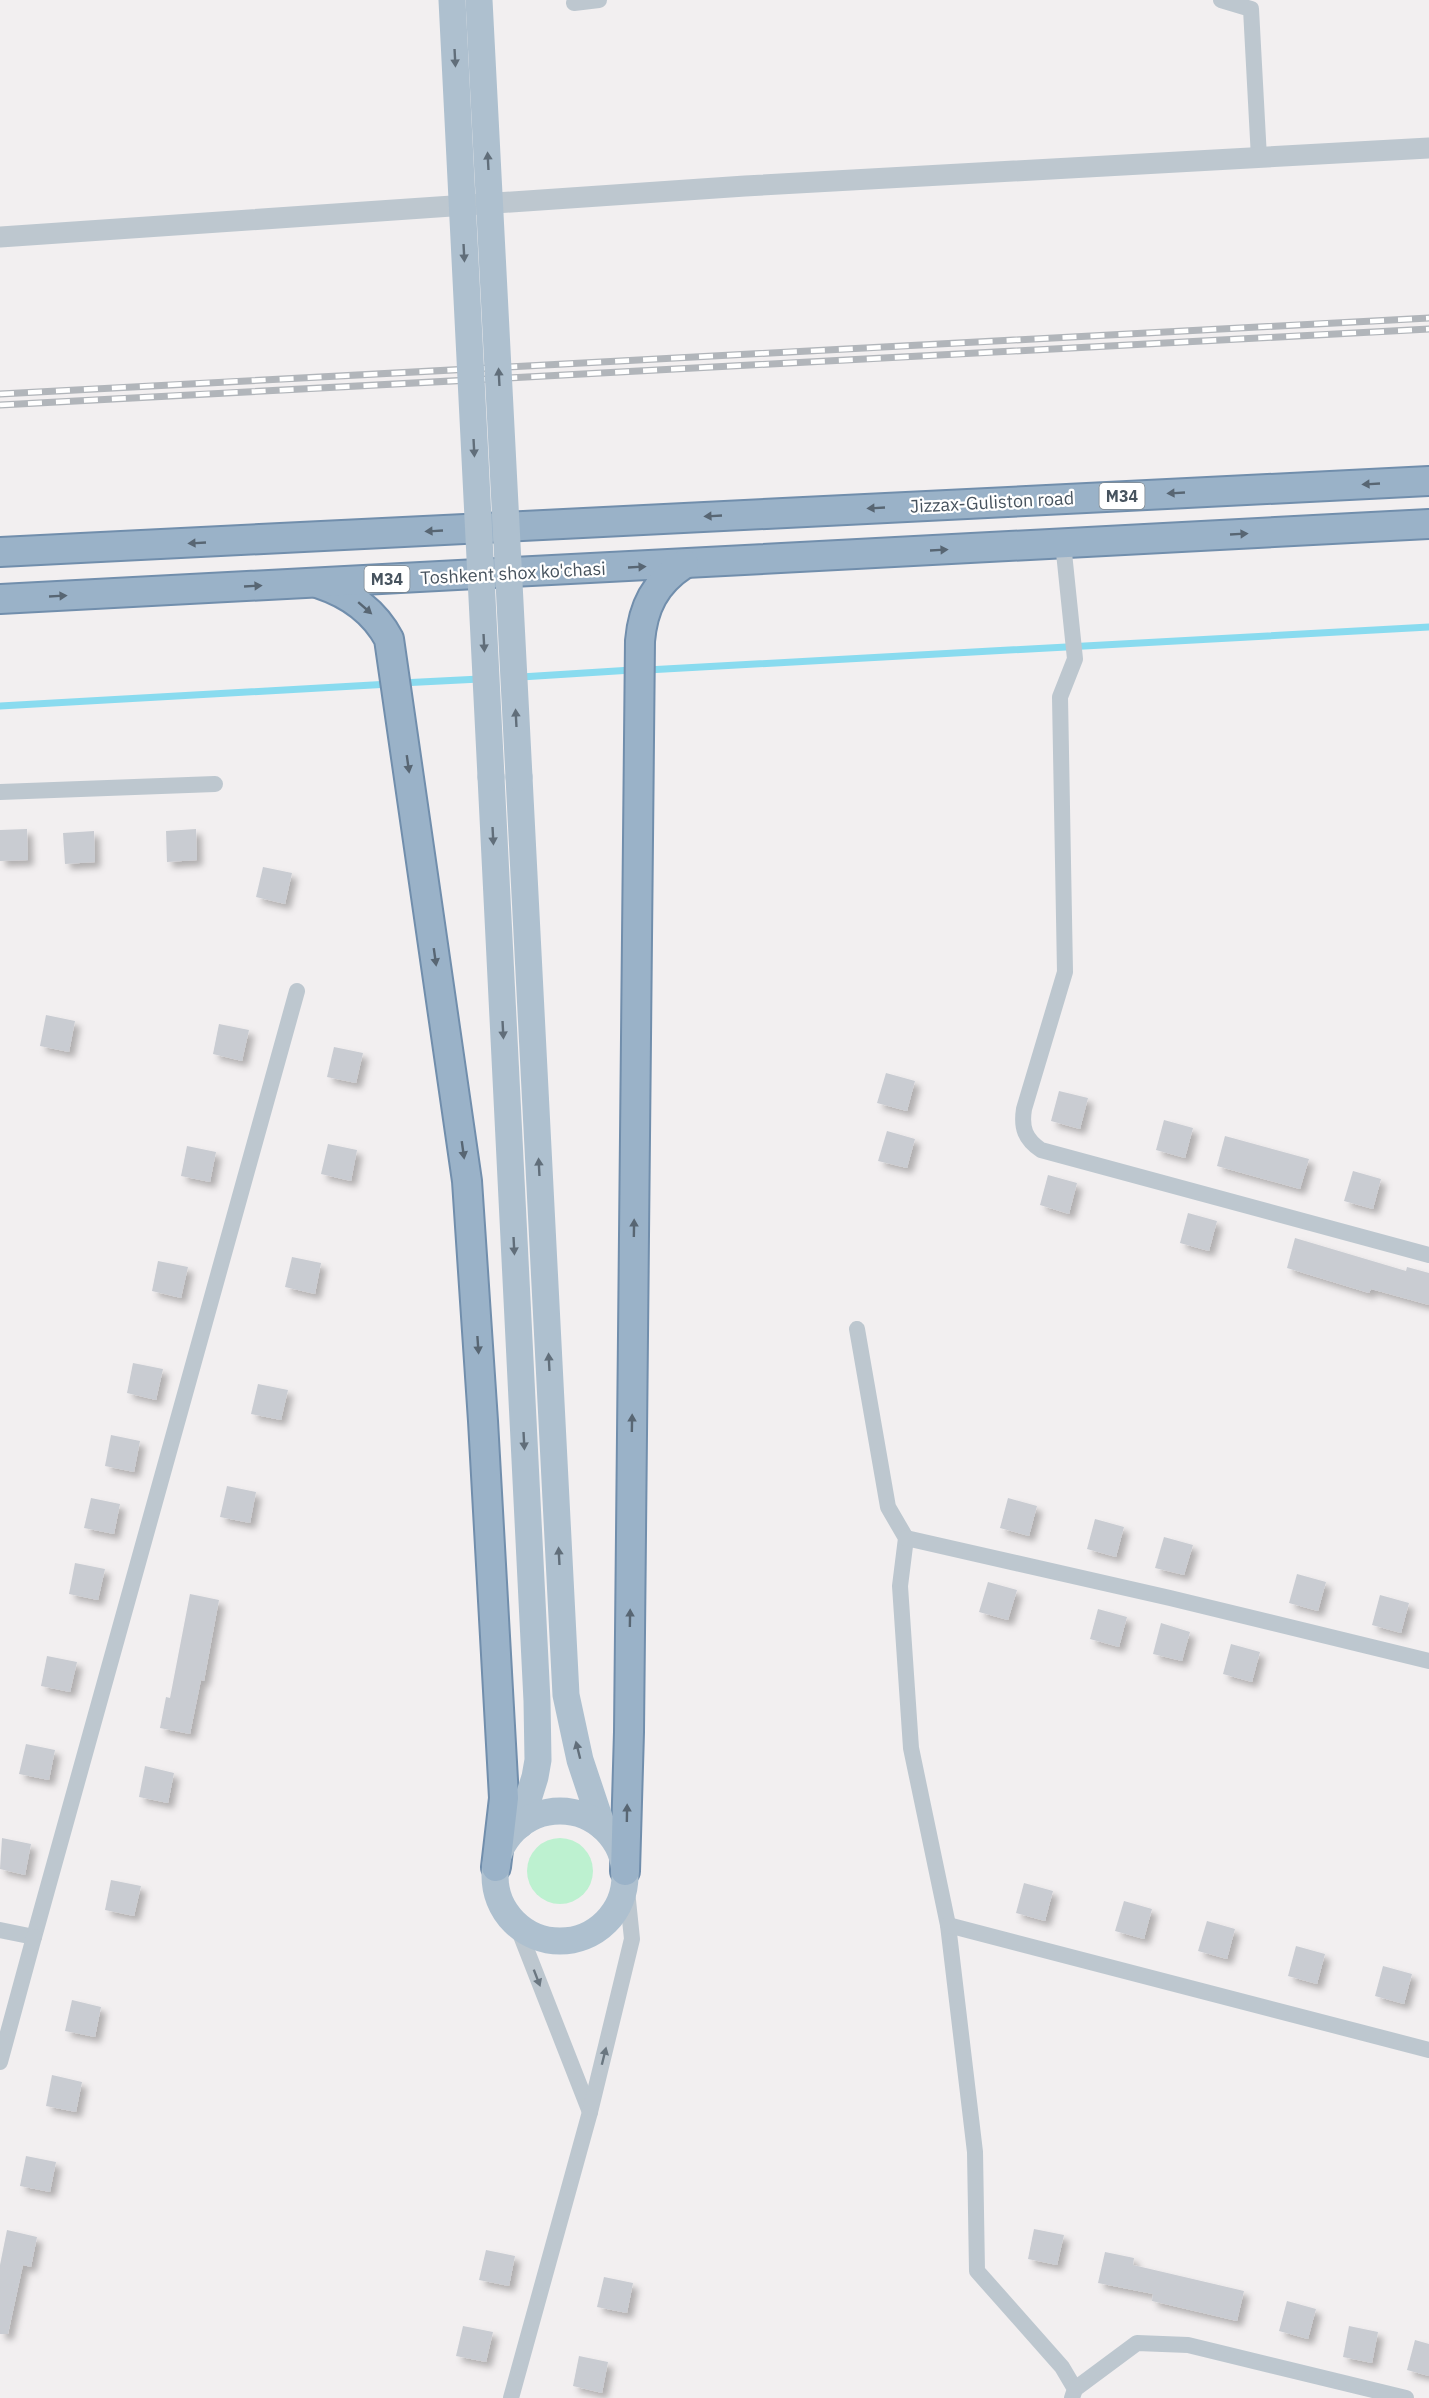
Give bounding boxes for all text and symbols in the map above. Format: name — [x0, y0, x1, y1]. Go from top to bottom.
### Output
one-way arrow — [450, 49, 459, 68]
one-way arrow — [483, 152, 492, 171]
one-way arrow — [460, 244, 469, 263]
one-way arrow — [494, 367, 503, 386]
one-way arrow — [470, 438, 479, 457]
one-way arrow — [1361, 479, 1380, 488]
road number: M34 — [1100, 483, 1144, 509]
street label: Jizzax-Guliston road — [909, 486, 1075, 518]
one-way arrow — [1166, 489, 1185, 498]
one-way arrow — [867, 503, 886, 512]
one-way arrow — [703, 512, 722, 521]
one-way arrow — [425, 526, 444, 535]
one-way arrow — [1229, 529, 1248, 538]
one-way arrow — [188, 539, 207, 548]
one-way arrow — [930, 545, 949, 555]
street label: Toshkent shox ko'chasi — [420, 557, 606, 589]
one-way arrow — [627, 562, 646, 571]
road number: M34 — [364, 566, 410, 592]
one-way arrow — [244, 581, 263, 590]
one-way arrow — [49, 592, 68, 601]
one-way arrow — [357, 601, 372, 614]
one-way arrow — [479, 633, 488, 652]
one-way arrow — [511, 709, 520, 728]
one-way arrow — [403, 755, 412, 774]
one-way arrow — [489, 826, 498, 845]
one-way arrow — [431, 948, 440, 967]
one-way arrow — [499, 1021, 508, 1040]
one-way arrow — [458, 1141, 468, 1160]
one-way arrow — [534, 1157, 543, 1176]
one-way arrow — [629, 1218, 639, 1237]
one-way arrow — [510, 1237, 519, 1256]
one-way arrow — [474, 1335, 483, 1354]
one-way arrow — [545, 1352, 554, 1371]
one-way arrow — [627, 1413, 637, 1432]
one-way arrow — [519, 1431, 528, 1450]
one-way arrow — [555, 1547, 564, 1566]
one-way arrow — [625, 1608, 635, 1627]
one-way arrow — [572, 1741, 582, 1759]
one-way arrow — [622, 1803, 631, 1822]
one-way arrow — [533, 1969, 543, 1987]
one-way arrow — [599, 2046, 609, 2065]

